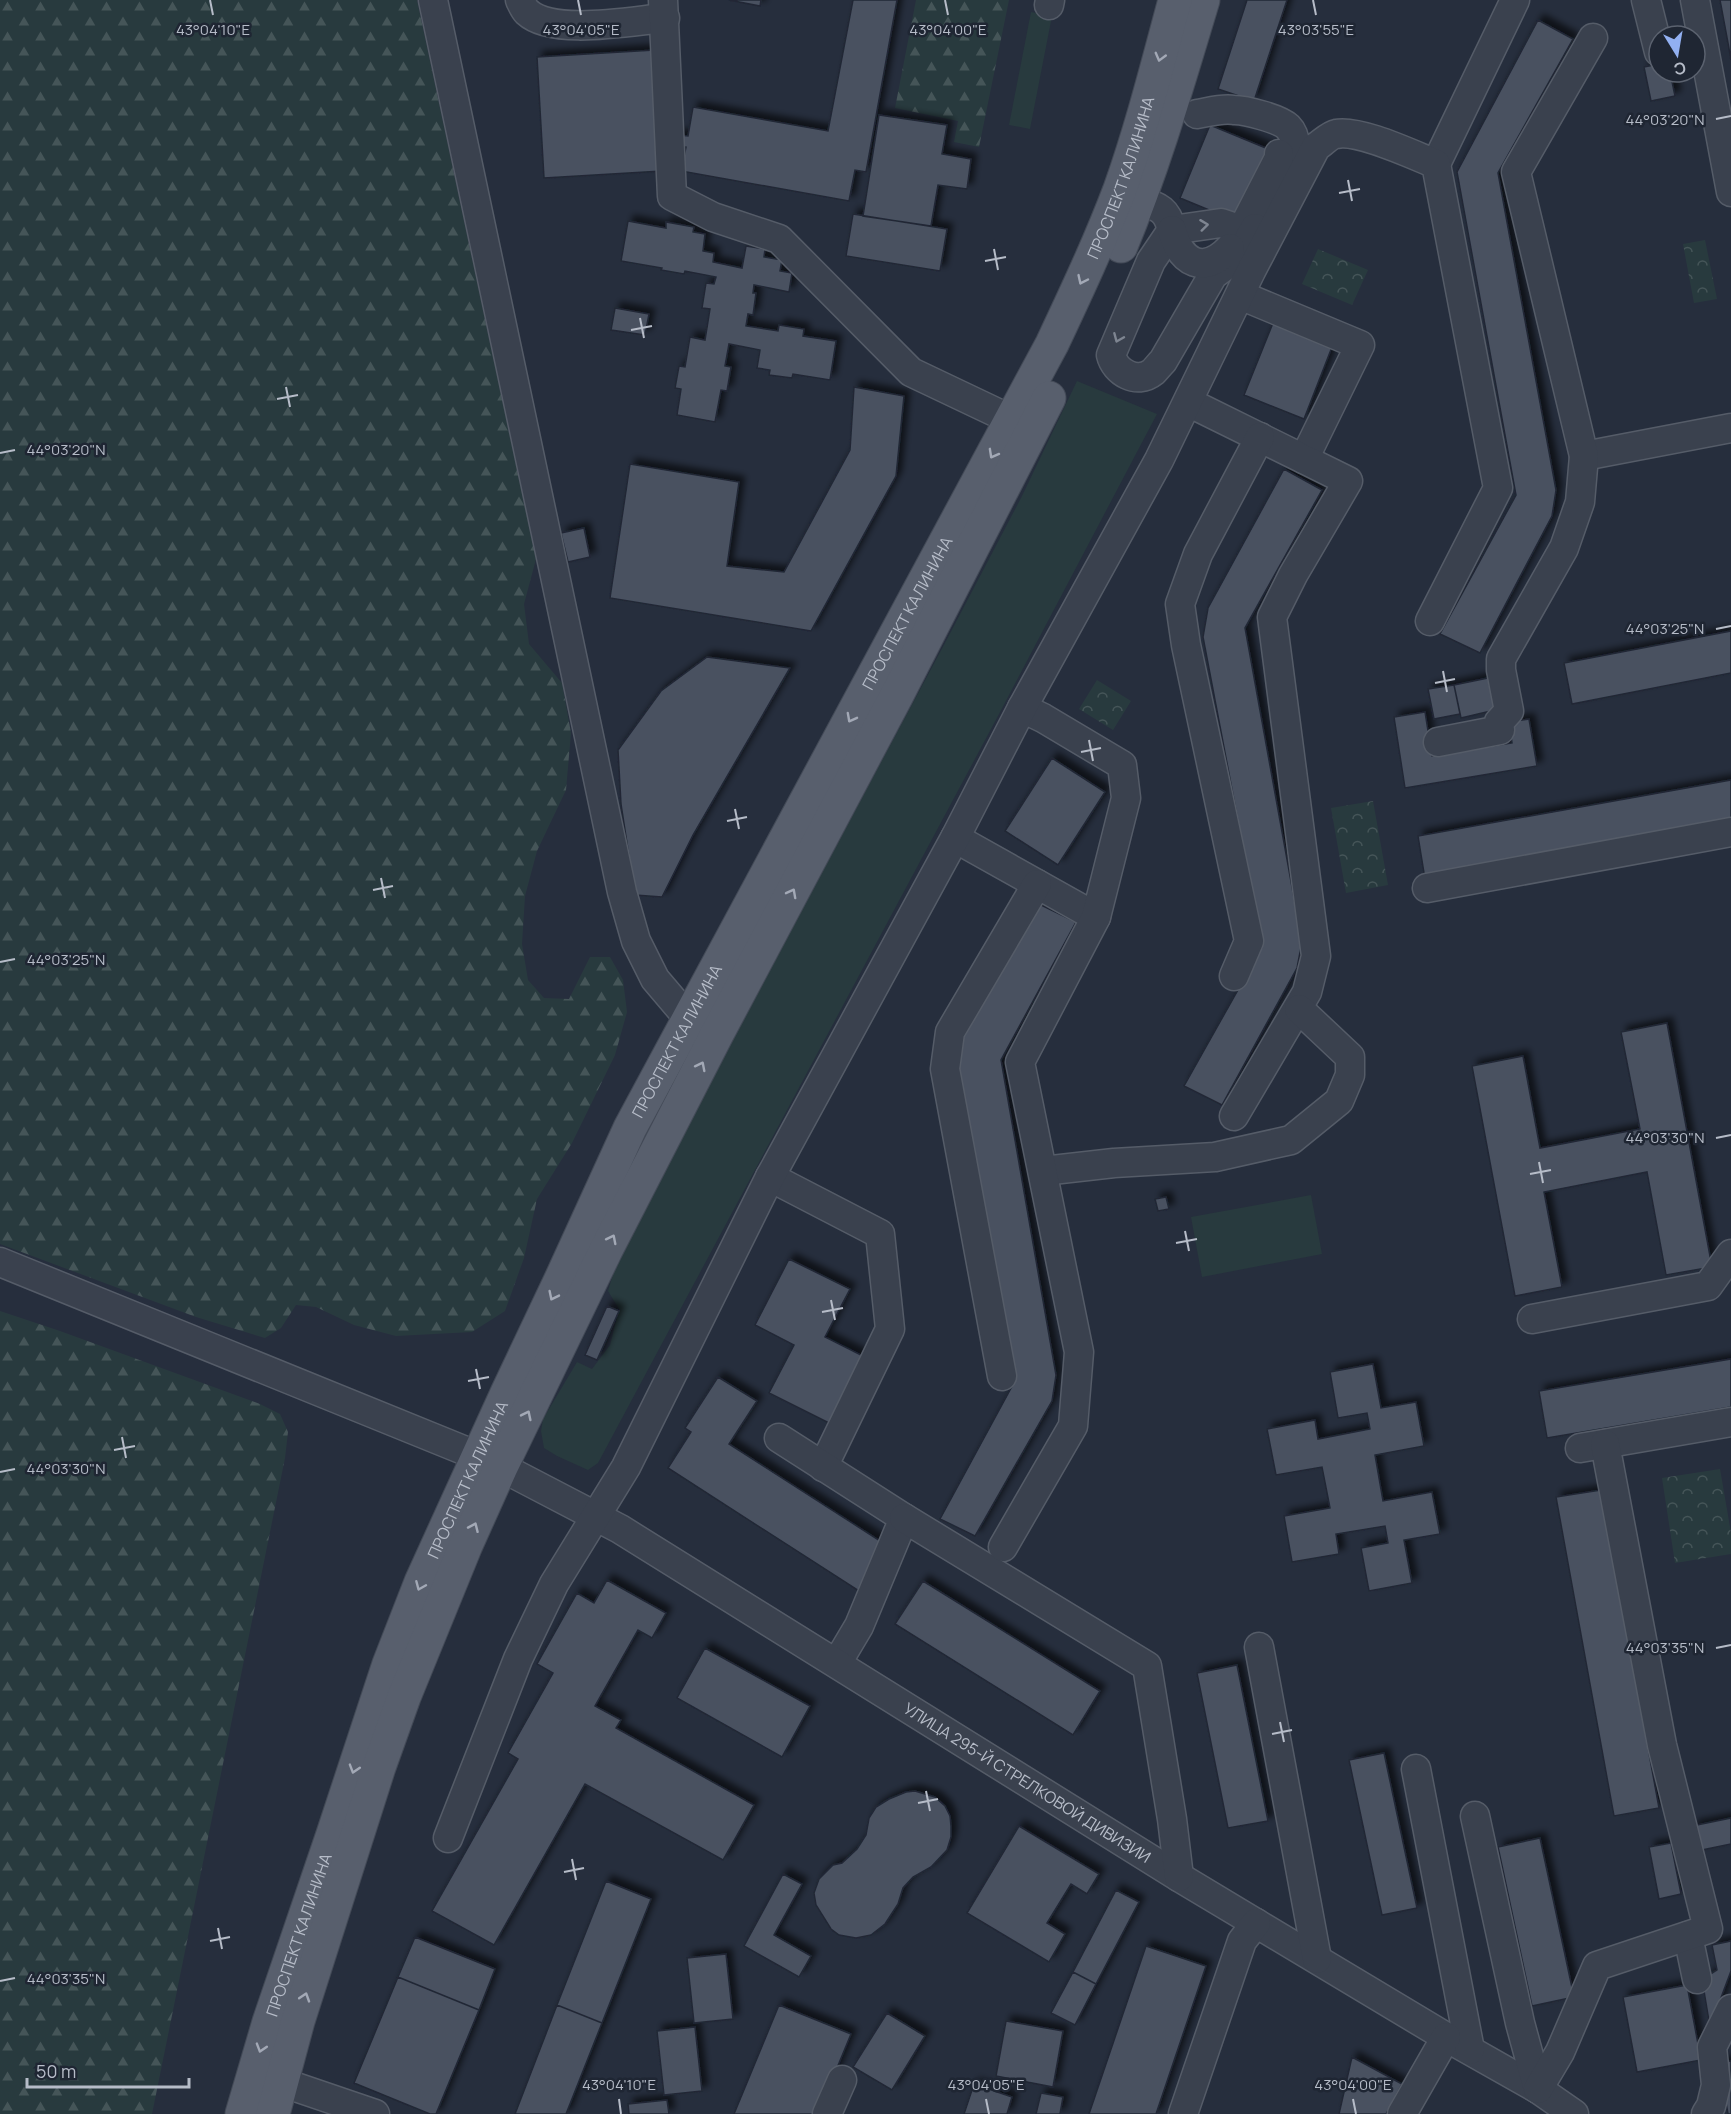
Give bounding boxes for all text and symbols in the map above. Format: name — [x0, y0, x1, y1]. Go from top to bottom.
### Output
text: 43°04'10"E — [176, 19, 250, 40]
text: 43°04'05"E — [543, 19, 619, 40]
text: 43°04'00"E — [909, 19, 987, 40]
text: 43°03'55"E — [1278, 19, 1354, 40]
north arrow — [1647, 24, 1707, 84]
one-way arrow — [1155, 51, 1168, 61]
text: С — [1672, 57, 1688, 81]
street label: ПРОСПЕКТ КАЛИНИНА — [1082, 94, 1159, 262]
text: 44°03'20"N — [1625, 109, 1705, 130]
one-way arrow — [1199, 219, 1208, 232]
one-way arrow — [1078, 274, 1090, 285]
one-way arrow — [1113, 332, 1125, 343]
text: 44°03'20"N — [26, 439, 106, 460]
one-way arrow — [989, 447, 1000, 458]
street label: ПРОСПЕКТ КАЛИНИНА — [857, 533, 957, 694]
text: 44°03'25"N — [1626, 618, 1704, 639]
one-way arrow — [847, 711, 858, 722]
one-way arrow — [785, 889, 796, 900]
text: 44°03'25"N — [27, 949, 105, 970]
street label: ПРОСПЕКТ КАЛИНИНА — [627, 961, 727, 1122]
one-way arrow — [693, 1061, 705, 1072]
text: 44°03'30"N — [1626, 1127, 1704, 1148]
one-way arrow — [605, 1235, 616, 1246]
one-way arrow — [549, 1290, 561, 1301]
street label: ПРОСПЕКТ КАЛИНИНА — [422, 1397, 513, 1562]
one-way arrow — [520, 1410, 531, 1421]
text: 44°03'30"N — [27, 1458, 105, 1479]
one-way arrow — [467, 1522, 479, 1533]
one-way arrow — [415, 1579, 427, 1590]
text: 44°03'35"N — [1626, 1637, 1704, 1658]
street label: УЛИЦА 295-Й СТРЕЛКОВОЙ ДИВИЗИИ — [900, 1697, 1155, 1868]
one-way arrow — [348, 1763, 361, 1774]
street label: ПРОСПЕКТ КАЛИНИНА — [261, 1850, 337, 2019]
text: 44°03'35"N — [27, 1968, 105, 1989]
one-way arrow — [298, 1992, 311, 2003]
one-way arrow — [256, 2043, 268, 2053]
scale bar — [27, 2051, 189, 2089]
text: 50 m — [36, 2059, 76, 2083]
text: 43°04'10"E — [582, 2074, 656, 2095]
text: 43°04'05"E — [948, 2074, 1024, 2095]
text: 43°04'00"E — [1314, 2074, 1392, 2095]

